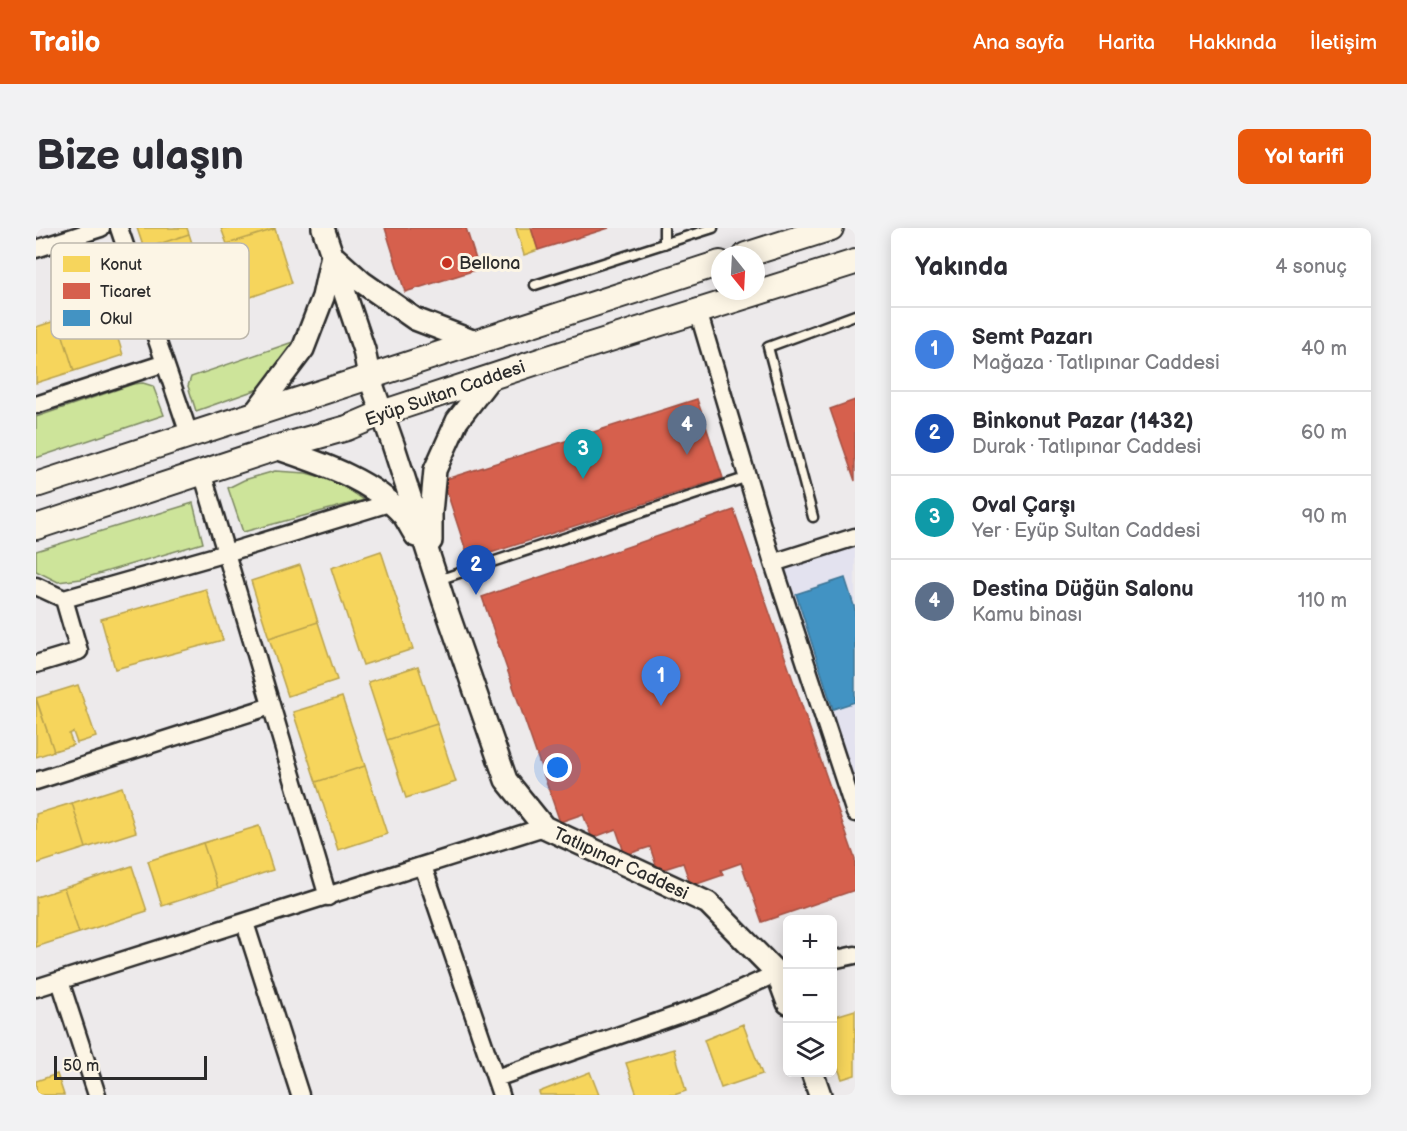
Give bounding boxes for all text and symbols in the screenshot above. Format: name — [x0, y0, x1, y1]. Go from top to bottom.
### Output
text: Trailo — [30, 26, 101, 59]
text: Ana sayfa — [973, 30, 1065, 55]
text: Harita — [1098, 30, 1155, 55]
text: Hakkında — [1188, 30, 1277, 55]
text: İletişim — [1310, 30, 1377, 55]
button: Yol tarifi — [1238, 129, 1371, 184]
text: Bize ulaşın — [36, 131, 244, 182]
legend — [51, 243, 249, 339]
north arrow — [711, 246, 765, 300]
text: Yakında — [915, 252, 1008, 283]
place label: Bellona — [459, 253, 520, 274]
text: 4 sonuç — [1275, 255, 1347, 279]
text: Konut — [100, 256, 142, 275]
marker: Bellona — [440, 256, 454, 270]
text: Ticaret — [100, 283, 151, 302]
text: Okul — [100, 310, 132, 329]
text: Semt Pazarı — [972, 324, 1093, 351]
text: 1 — [930, 337, 939, 361]
text: 40 m — [1301, 337, 1347, 361]
text: Mağaza · Tatlıpınar Caddesi — [972, 351, 1220, 375]
street label: Eyüp Sultan Caddesi — [362, 356, 528, 431]
pin: 4 — [668, 406, 706, 455]
text: Binkonut Pazar (1432) — [972, 408, 1194, 435]
text: 2 — [929, 421, 940, 445]
text: 60 m — [1301, 421, 1347, 445]
pin: 3 — [564, 430, 602, 479]
text: Durak · Tatlıpınar Caddesi — [972, 435, 1201, 459]
text: Oval Çarşı — [972, 492, 1076, 519]
text: 3 — [929, 505, 940, 529]
text: 90 m — [1302, 505, 1347, 529]
text: Yer · Eyüp Sultan Caddesi — [972, 519, 1200, 543]
pin: 2 — [456, 546, 496, 595]
text: Destina Düğün Salonu — [972, 576, 1194, 603]
text: 4 — [929, 589, 940, 613]
text: 110 m — [1298, 589, 1347, 613]
text: Kamu binası — [972, 603, 1082, 627]
pin: 1 — [642, 656, 680, 706]
your location — [543, 753, 572, 782]
street label: Tatlıpınar Caddesi — [550, 823, 692, 904]
map controls — [783, 915, 837, 1077]
button: + — [783, 915, 837, 969]
button: − — [783, 969, 837, 1023]
button: layers — [783, 1023, 837, 1077]
scale bar — [54, 1053, 207, 1080]
text: 50 m — [63, 1057, 99, 1076]

